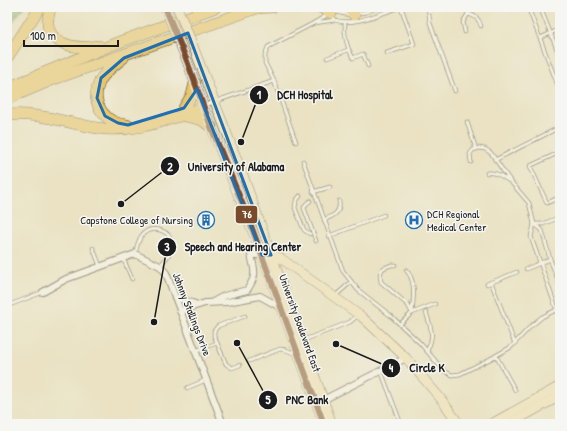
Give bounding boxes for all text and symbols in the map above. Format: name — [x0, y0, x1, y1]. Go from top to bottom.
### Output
scale bar — [24, 22, 118, 48]
text: 100 m — [30, 27, 56, 44]
callout: DCH Hospital — [249, 83, 341, 107]
text: 1 — [257, 86, 262, 103]
text: DCH Hospital — [277, 86, 334, 104]
callout: University of Alabama — [160, 154, 292, 178]
text: 2 — [167, 158, 173, 175]
text: University of Alabama — [188, 158, 284, 176]
line badge: 76 — [235, 205, 258, 224]
text: 76 — [241, 207, 253, 221]
place label: DCH Regional Medical Center — [427, 207, 487, 234]
building icon: Capstone College of Nursing — [196, 210, 216, 230]
hospital icon: DCH Regional Medical Center — [404, 210, 424, 230]
place label: Capstone College of Nursing — [80, 213, 193, 227]
callout: Speech and Hearing Center — [157, 235, 310, 259]
text: 3 — [164, 238, 170, 255]
text: Speech and Hearing Center — [185, 238, 302, 256]
street label: Johnny Stallings Drive — [170, 270, 215, 358]
street label: University Boulevard East — [276, 272, 324, 374]
callout: Circle K — [381, 356, 452, 380]
text: 4 — [389, 359, 394, 376]
text: Circle K — [409, 359, 445, 376]
callout: PNC Bank — [258, 388, 337, 412]
text: 5 — [265, 391, 271, 408]
text: PNC Bank — [286, 391, 328, 408]

